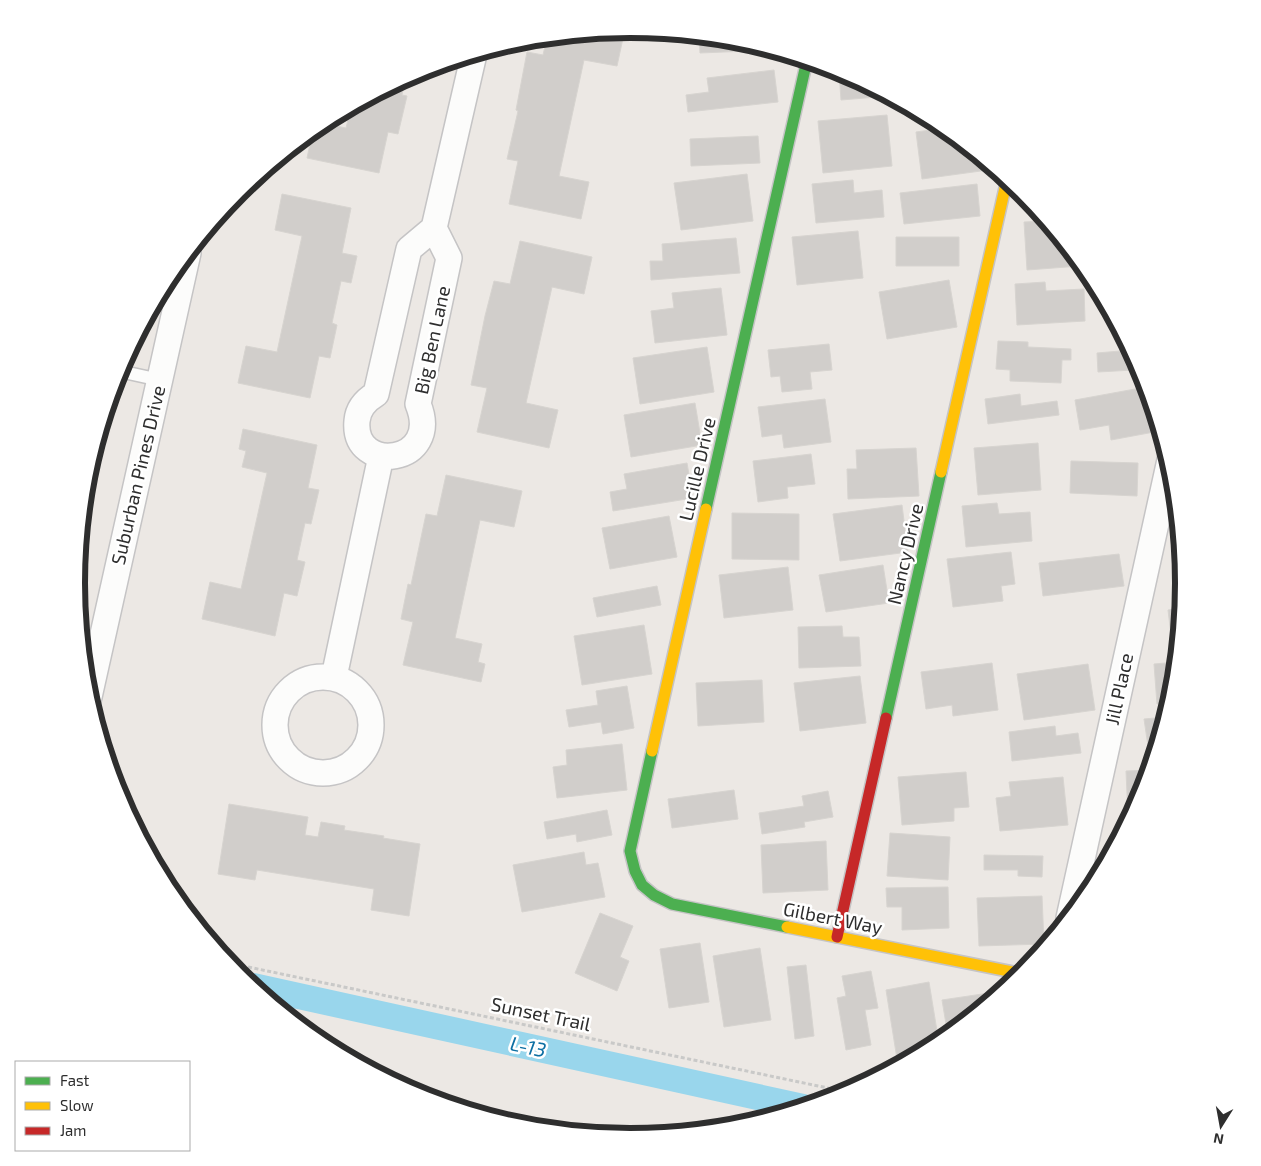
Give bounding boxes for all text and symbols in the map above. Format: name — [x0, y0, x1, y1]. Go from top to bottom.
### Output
street label: Big Ben Lane — [409, 284, 454, 396]
street label: Suburban Pines Drive — [106, 383, 169, 567]
street label: Lucille Drive — [673, 415, 720, 523]
street label: Nancy Drive — [882, 501, 927, 607]
street label: Jill Place — [1100, 651, 1137, 727]
street label: Gilbert Way — [782, 897, 885, 938]
street label: Sunset Trail — [489, 992, 593, 1035]
water label: L-13 — [508, 1031, 548, 1062]
legend — [15, 1061, 190, 1151]
text: Fast — [60, 1071, 90, 1089]
text: Slow — [60, 1096, 94, 1114]
north arrow — [1196, 1101, 1246, 1151]
text: Jam — [60, 1121, 86, 1139]
text: N — [1212, 1130, 1225, 1149]

